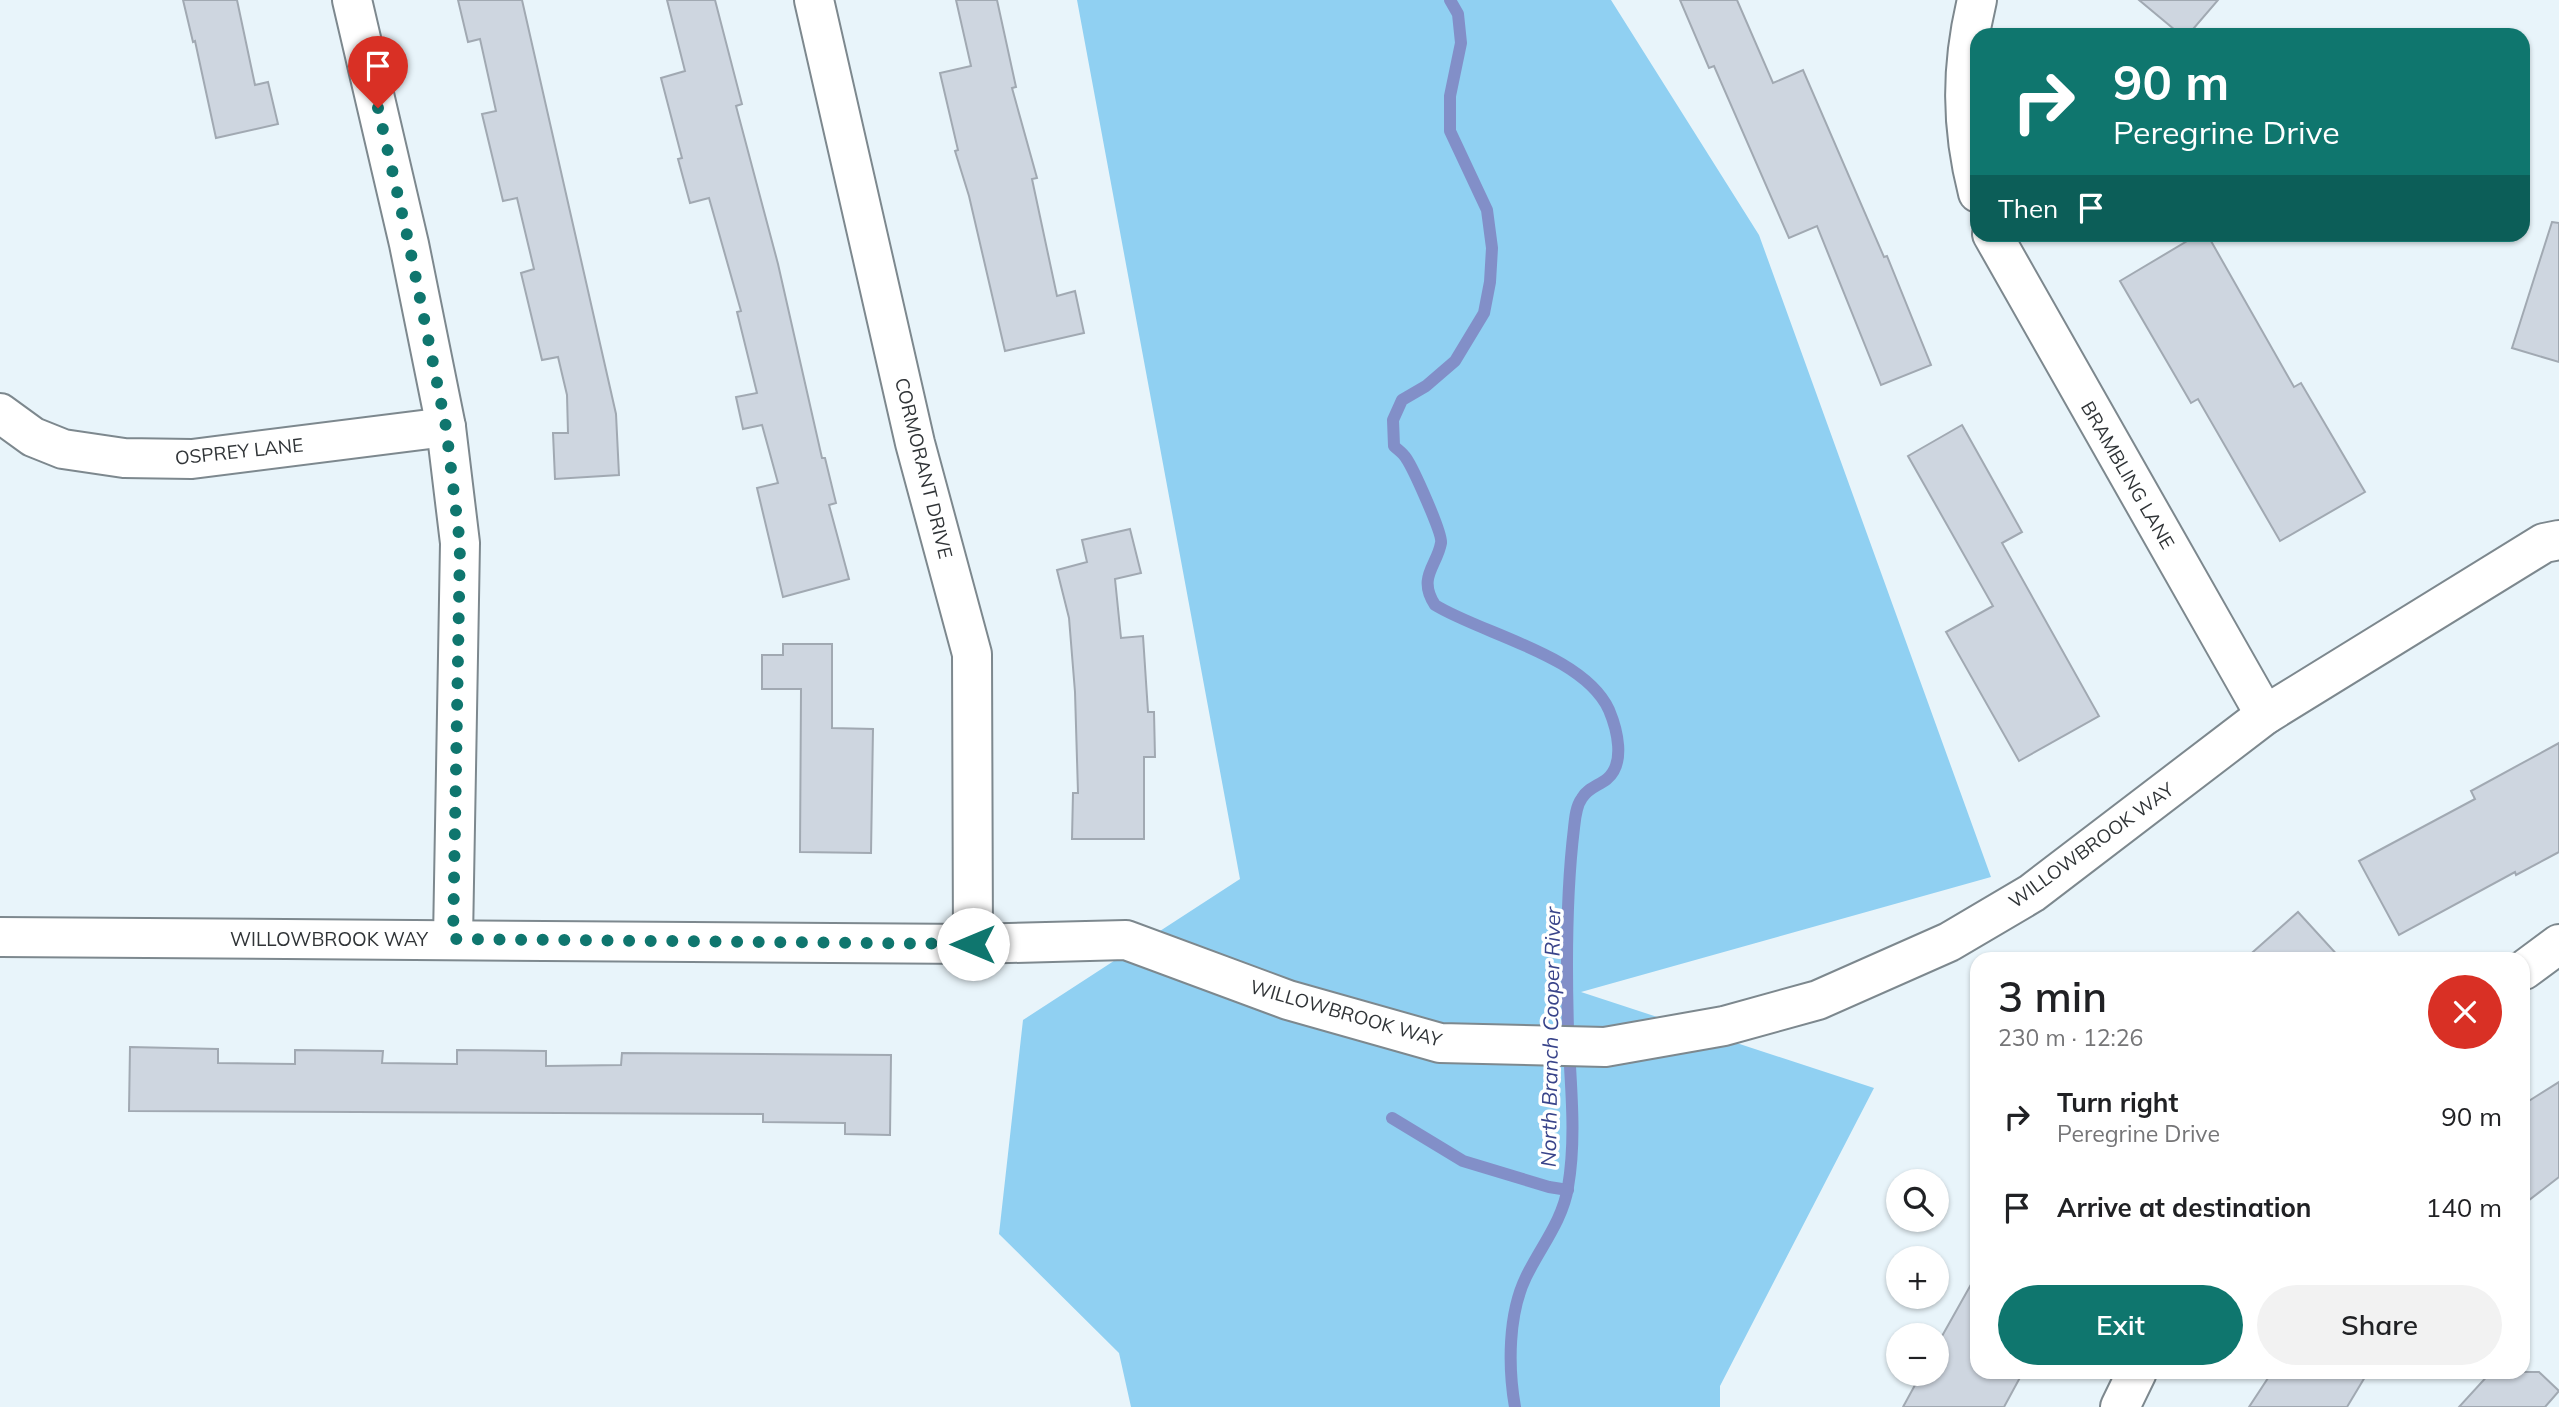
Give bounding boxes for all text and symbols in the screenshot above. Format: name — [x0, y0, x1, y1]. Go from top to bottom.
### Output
pin — [348, 36, 408, 108]
icon: arrive — [359, 47, 397, 85]
text: 90 m — [2113, 51, 2229, 112]
icon: right — [1998, 56, 2089, 147]
text: Peregrine Drive — [2113, 112, 2340, 152]
icon: arrive — [2072, 189, 2110, 227]
text: Then — [1998, 192, 2058, 225]
street label: CORMORANT DRIVE — [890, 375, 958, 561]
street label: BRAMBLING LANE — [2076, 397, 2180, 553]
street label: OSPREY LANE — [174, 432, 304, 470]
street label: WILLOWBROOK WAY — [2004, 777, 2179, 913]
water label: North Branch Cooper River — [1535, 905, 1565, 1167]
position arrow — [936, 907, 1010, 981]
street label: WILLOWBROOK WAY — [230, 927, 429, 951]
text: 3 min — [1998, 970, 2107, 1023]
street label: WILLOWBROOK WAY — [1247, 974, 1445, 1052]
button: close — [2428, 975, 2502, 1049]
text: 230 m · 12:26 — [1998, 1023, 2143, 1052]
text: Turn right — [2057, 1086, 2178, 1119]
icon: right — [1998, 1098, 2036, 1136]
text: 90 m — [2441, 1100, 2502, 1133]
text: Peregrine Drive — [2057, 1119, 2220, 1148]
map controls — [1886, 1169, 1949, 1386]
button: search — [1886, 1169, 1949, 1232]
icon: arrive — [1998, 1189, 2036, 1227]
text: Arrive at destination — [2057, 1191, 2312, 1224]
text: 140 m — [2426, 1191, 2502, 1224]
button: + — [1886, 1246, 1949, 1309]
button: Exit — [1998, 1285, 2243, 1365]
button: Share — [2257, 1285, 2502, 1365]
button: − — [1886, 1323, 1949, 1386]

